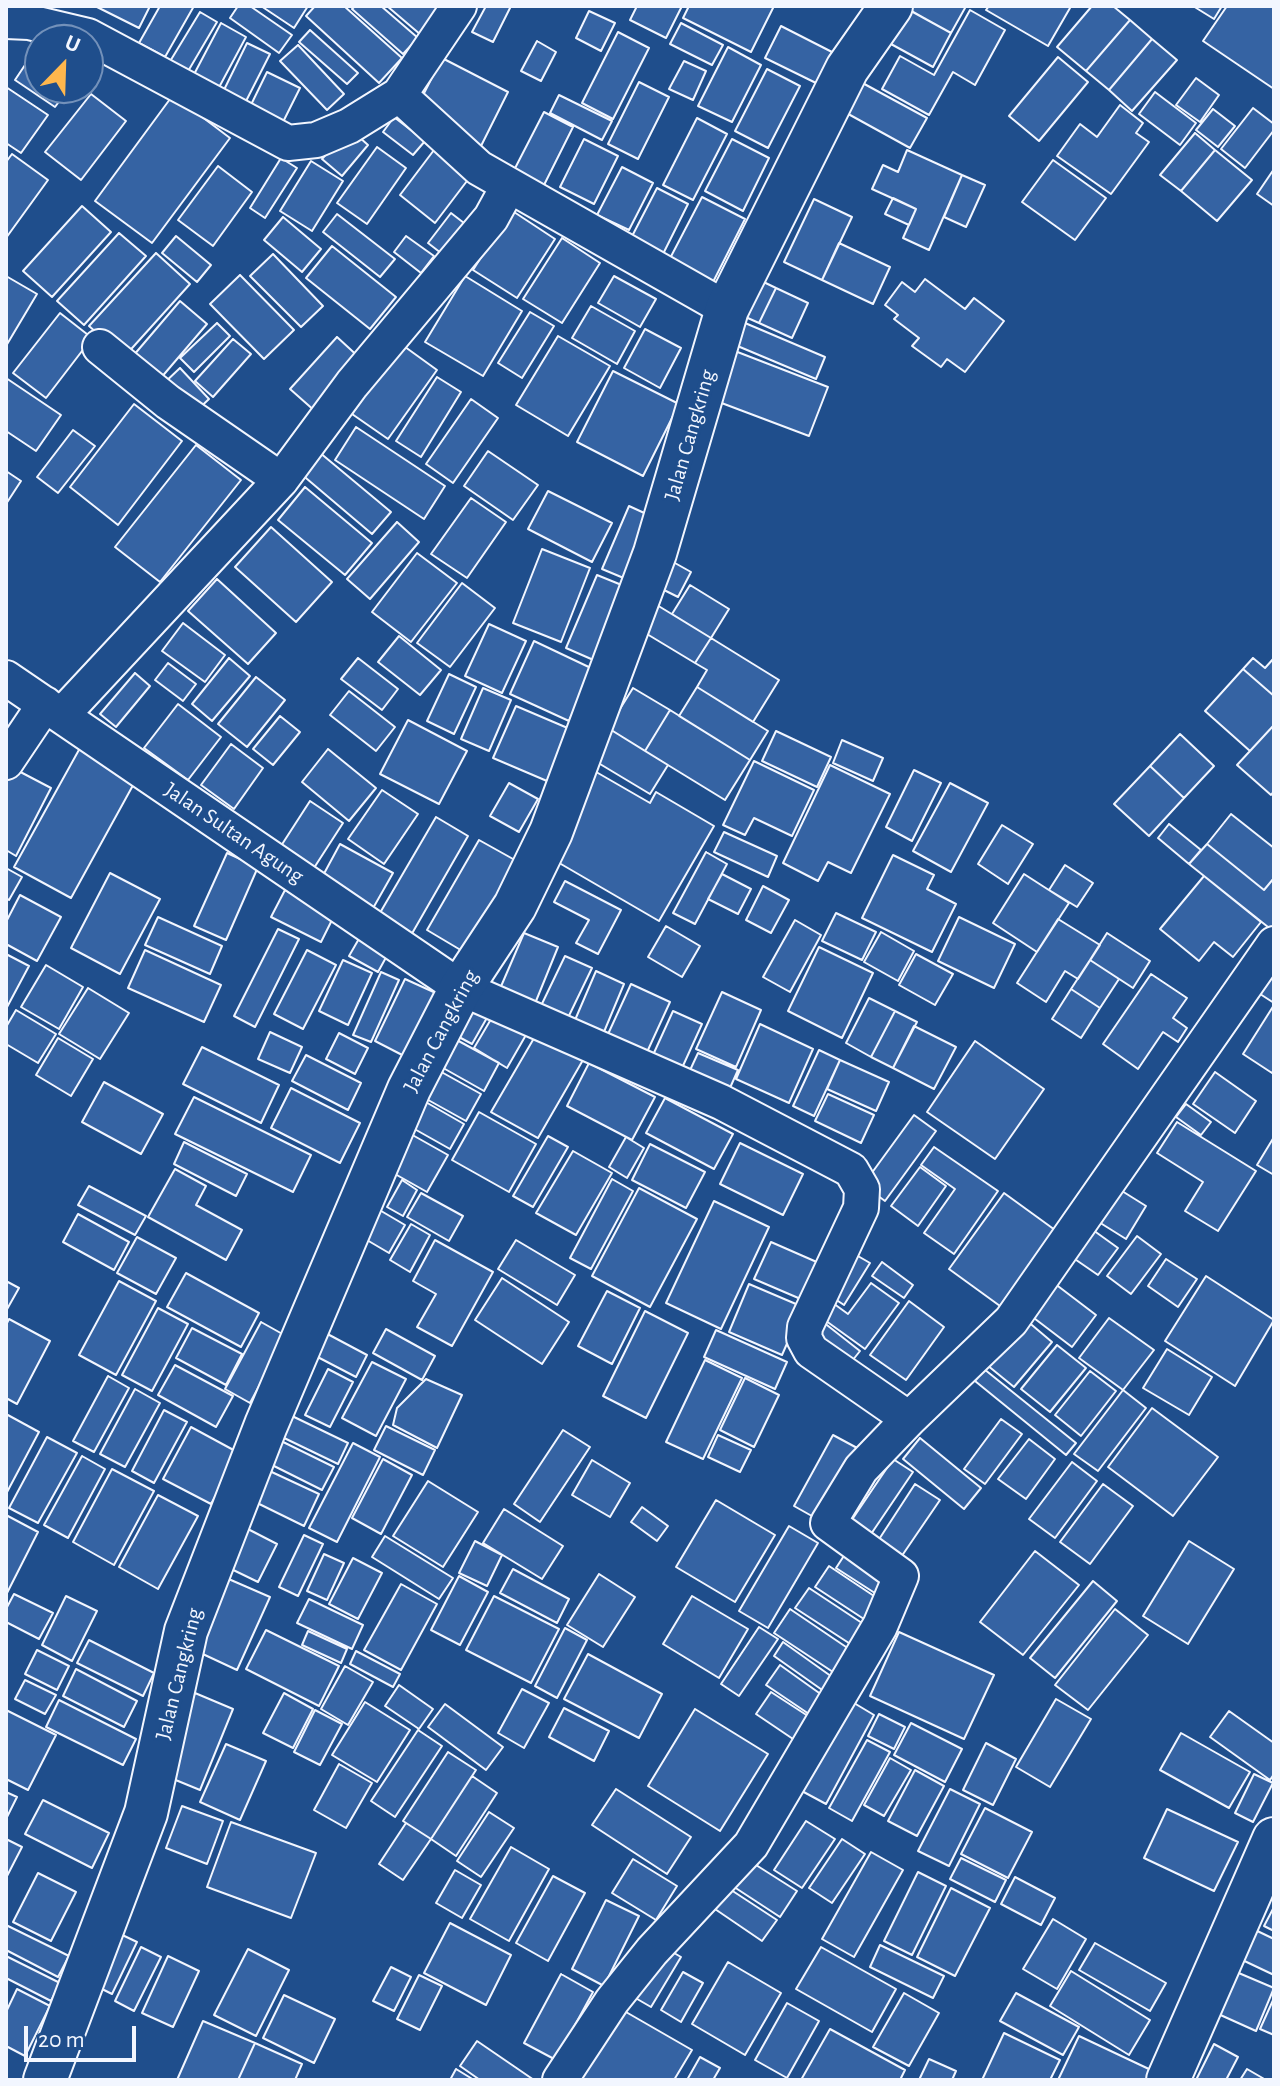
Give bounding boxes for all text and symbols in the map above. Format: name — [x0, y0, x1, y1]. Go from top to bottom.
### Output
north arrow — [24, 24, 104, 104]
text: U — [62, 31, 83, 57]
street label: Jalan Cangkring — [659, 367, 721, 503]
street label: Jalan Sultan Agung — [159, 777, 309, 889]
street label: Jalan Cangkring — [398, 965, 484, 1097]
street label: Jalan Cangkring — [150, 1605, 208, 1743]
scale bar — [28, 2010, 140, 2060]
text: 20 m — [38, 2028, 85, 2052]

